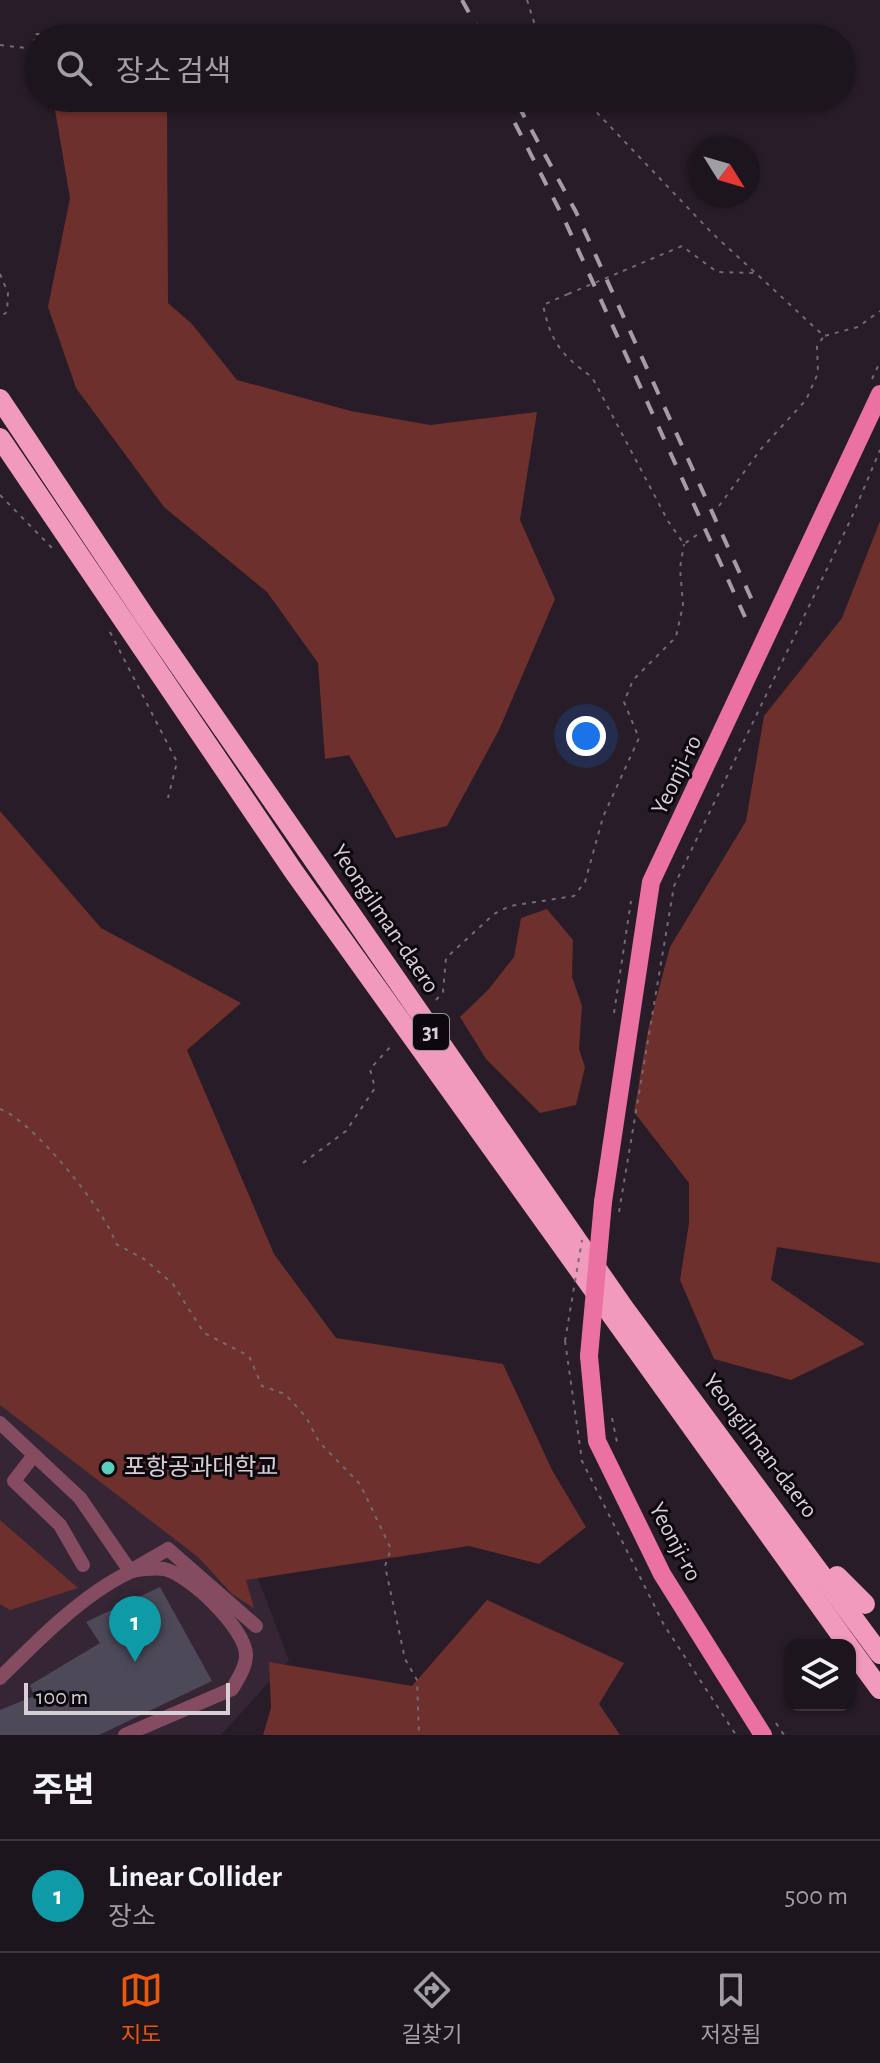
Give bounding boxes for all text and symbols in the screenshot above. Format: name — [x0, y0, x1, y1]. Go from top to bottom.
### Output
search box — [24, 24, 856, 112]
icon: search — [52, 46, 96, 90]
text: 장소 검색 — [116, 57, 231, 87]
north arrow — [688, 136, 760, 208]
your location — [566, 716, 606, 756]
street label: Yeonji-ro — [648, 731, 706, 819]
street label: Yeongilman-daero — [327, 840, 443, 998]
road number: 31 — [413, 1014, 449, 1050]
street label: Yeongilman-daero — [698, 1370, 822, 1522]
place label: 포항공과대학교 — [124, 1454, 279, 1480]
marker: 포항공과대학교 — [99, 1459, 117, 1477]
street label: Yeonji-ro — [644, 1499, 706, 1585]
pin: 1 — [109, 1596, 161, 1662]
map controls — [784, 1639, 856, 1711]
button: layers — [784, 1639, 856, 1711]
scale bar — [24, 1679, 230, 1715]
text: 100 m — [36, 1686, 88, 1708]
text: 주변 — [32, 1774, 95, 1808]
text: Linear Collider — [108, 1862, 282, 1892]
text: 1 — [53, 1883, 63, 1909]
text: 500 m — [785, 1883, 848, 1909]
text: 장소 — [108, 1904, 156, 1930]
tab: 지도 — [119, 1968, 163, 2048]
tab: 길찾기 — [401, 1968, 462, 2048]
tab: 저장됨 — [700, 1968, 761, 2048]

